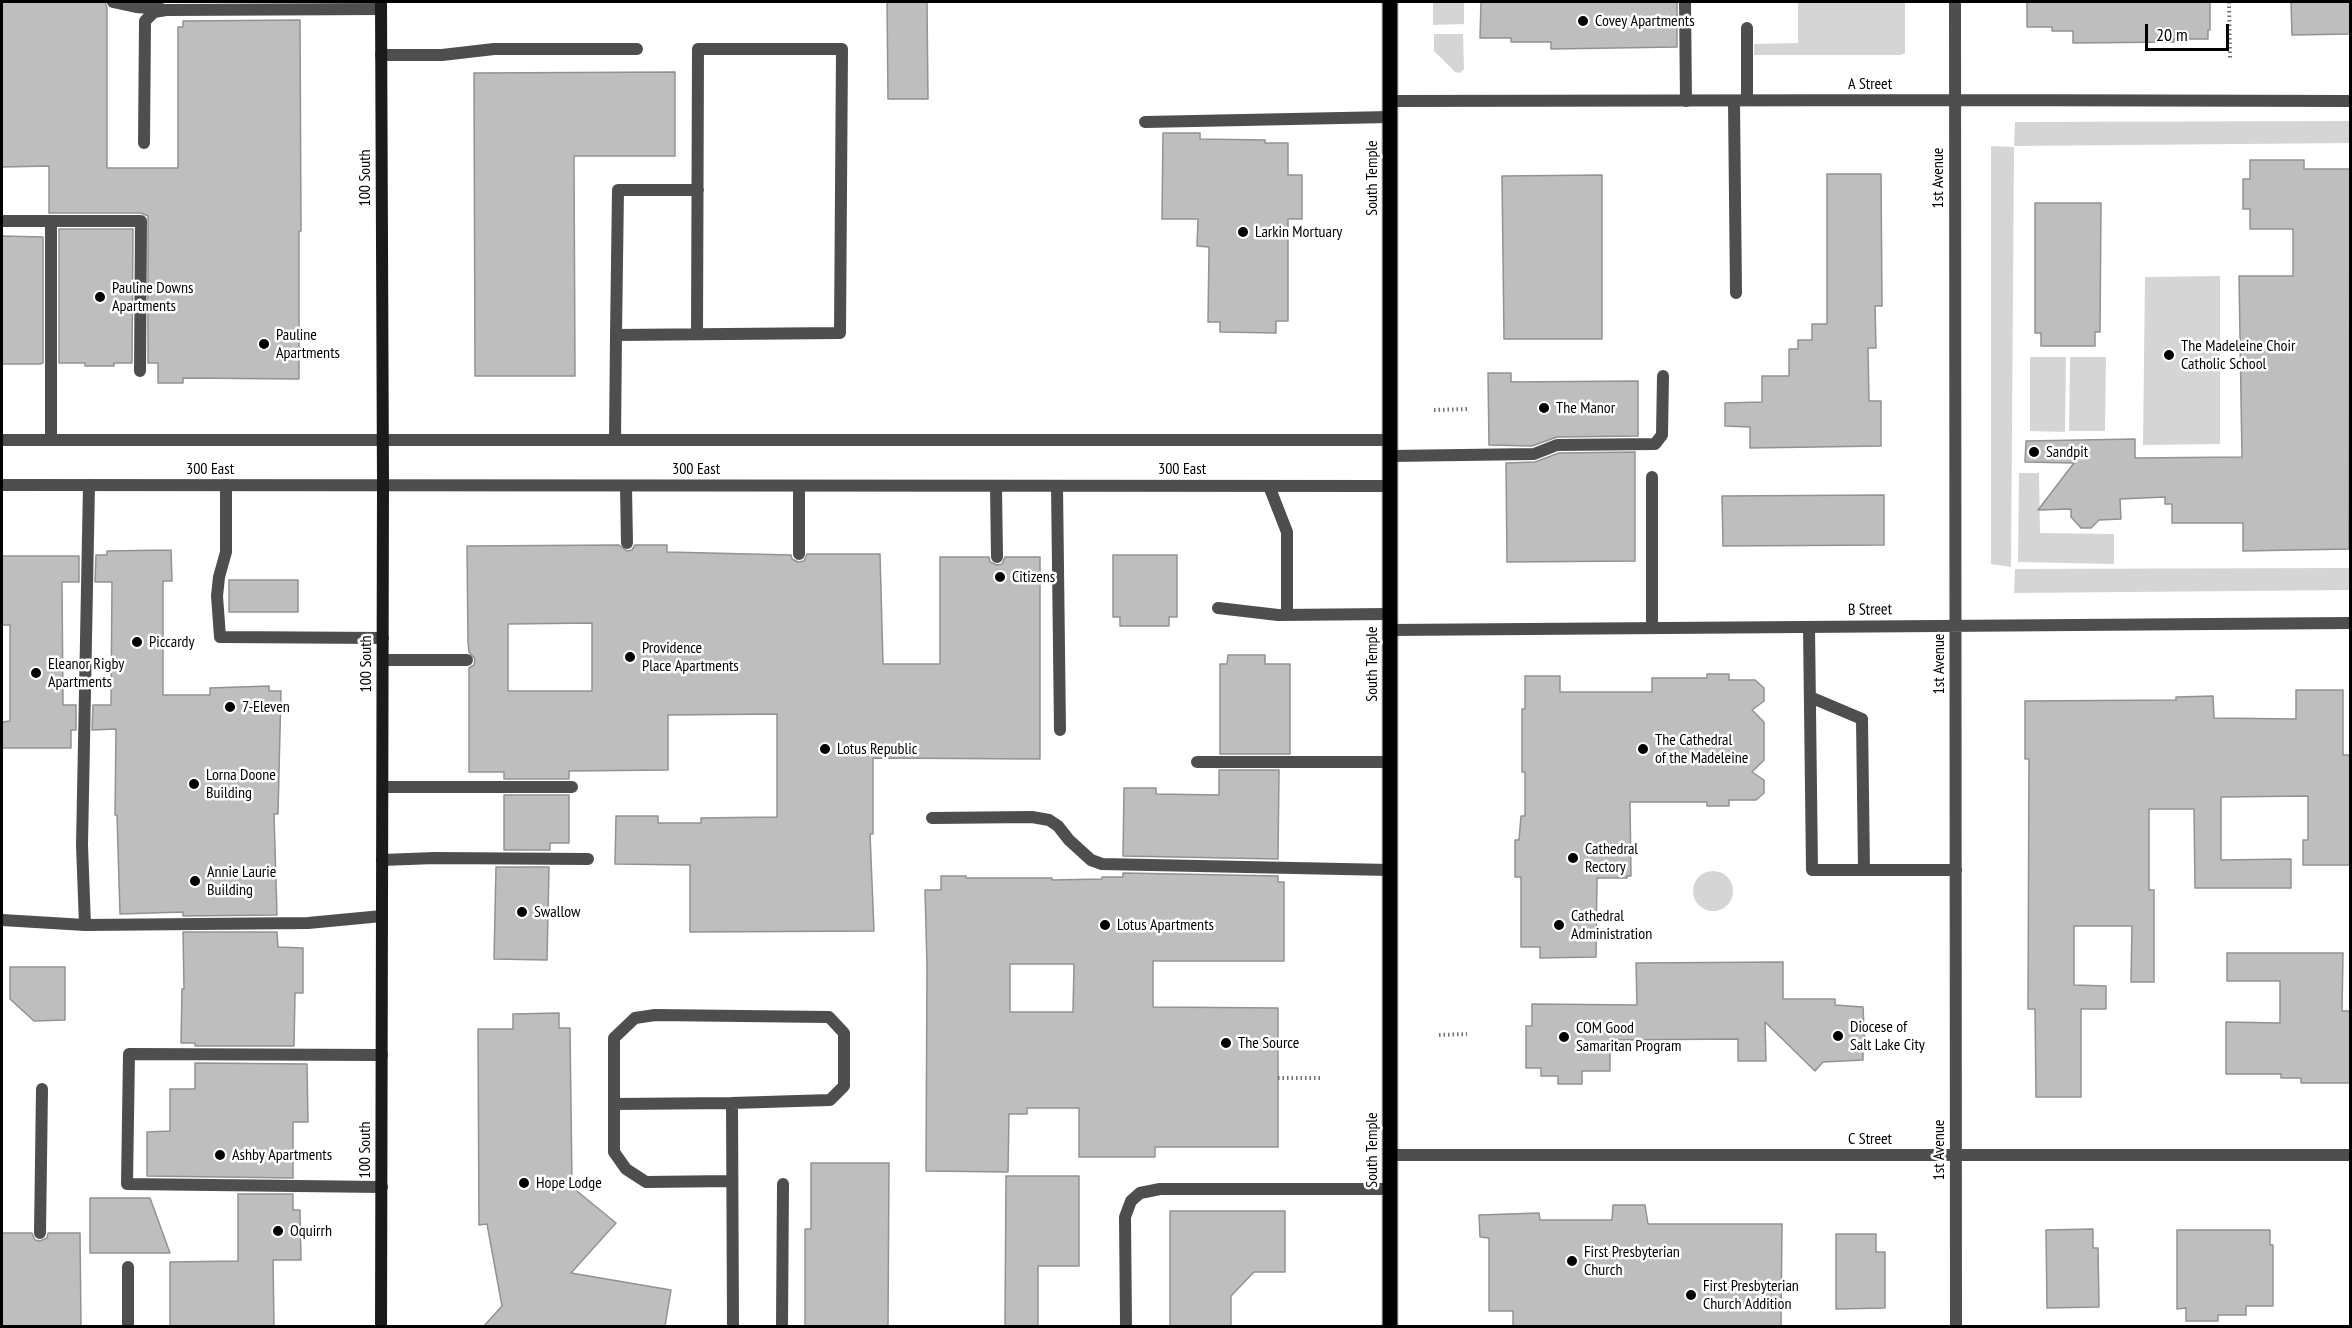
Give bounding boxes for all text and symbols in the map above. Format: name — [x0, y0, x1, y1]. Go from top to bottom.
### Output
place label: Covey Apartments — [1595, 11, 1695, 31]
scale bar — [2148, 12, 2232, 50]
marker: Covey Apartments — [1576, 14, 1590, 28]
text: 20 m — [2156, 23, 2188, 46]
street label: A Street — [1848, 74, 1892, 94]
street label: South Temple — [1362, 140, 1382, 216]
street label: 1st Avenue — [1928, 148, 1948, 208]
street label: 100 South — [355, 149, 375, 207]
place label: Larkin Mortuary — [1255, 222, 1342, 242]
marker: Larkin Mortuary — [1236, 225, 1250, 239]
place label: Pauline Downs Apartments — [112, 278, 193, 316]
marker: Pauline Downs Apartments — [93, 290, 107, 304]
place label: Pauline Apartments — [276, 325, 340, 363]
place label: The Madeleine Choir Catholic School — [2181, 336, 2295, 374]
marker: Pauline Apartments — [257, 337, 271, 351]
marker: The Madeleine Choir Catholic School — [2162, 348, 2176, 362]
place label: The Manor — [1556, 398, 1615, 418]
marker: The Manor — [1537, 401, 1551, 415]
place label: Sandpit — [2046, 442, 2088, 462]
marker: Sandpit — [2027, 445, 2041, 459]
street label: 300 East — [186, 459, 234, 479]
street label: 300 East — [672, 459, 720, 479]
street label: 300 East — [1158, 459, 1206, 479]
place label: Citizens — [1012, 567, 1055, 587]
marker: Citizens — [993, 570, 1007, 584]
street label: B Street — [1848, 600, 1892, 620]
street label: South Temple — [1362, 626, 1382, 702]
place label: Piccardy — [149, 632, 195, 652]
street label: 1st Avenue — [1929, 634, 1949, 694]
marker: Piccardy — [130, 635, 144, 649]
street label: 100 South — [356, 635, 376, 693]
place label: Providence Place Apartments — [642, 638, 739, 676]
marker: Providence Place Apartments — [623, 650, 637, 664]
place label: Eleanor Rigby Apartments — [48, 654, 124, 692]
marker: Eleanor Rigby Apartments — [29, 666, 43, 680]
place label: 7-Eleven — [242, 697, 290, 717]
marker: 7-Eleven — [223, 700, 237, 714]
place label: The Cathedral of the Madeleine — [1655, 730, 1748, 768]
place label: Lotus Republic — [837, 739, 917, 759]
marker: Lotus Republic — [818, 742, 832, 756]
marker: The Cathedral of the Madeleine — [1636, 742, 1650, 756]
place label: Lorna Doone Building — [206, 765, 276, 803]
marker: Lorna Doone Building — [187, 777, 201, 791]
place label: Cathedral Rectory — [1585, 839, 1638, 877]
marker: Cathedral Rectory — [1566, 851, 1580, 865]
place label: Annie Laurie Building — [207, 862, 276, 900]
marker: Annie Laurie Building — [188, 874, 202, 888]
place label: Swallow — [534, 902, 580, 922]
marker: Swallow — [515, 905, 529, 919]
place label: Cathedral Administration — [1571, 906, 1652, 944]
place label: Lotus Apartments — [1117, 915, 1214, 935]
marker: Lotus Apartments — [1098, 918, 1112, 932]
marker: Cathedral Administration — [1552, 918, 1566, 932]
place label: Diocese of Salt Lake City — [1850, 1017, 1925, 1055]
place label: COM Good Samaritan Program — [1576, 1018, 1681, 1056]
marker: Diocese of Salt Lake City — [1831, 1029, 1845, 1043]
marker: COM Good Samaritan Program — [1557, 1030, 1571, 1044]
place label: The Source — [1238, 1033, 1299, 1053]
marker: The Source — [1219, 1036, 1233, 1050]
street label: South Temple — [1362, 1112, 1382, 1188]
street label: 1st Avenue — [1929, 1120, 1949, 1180]
street label: 100 South — [355, 1121, 375, 1179]
street label: C Street — [1848, 1129, 1892, 1149]
place label: Ashby Apartments — [232, 1145, 332, 1165]
marker: Ashby Apartments — [213, 1148, 227, 1162]
place label: Hope Lodge — [536, 1173, 602, 1193]
marker: Hope Lodge — [517, 1176, 531, 1190]
place label: Oquirrh — [290, 1221, 332, 1241]
marker: Oquirrh — [271, 1224, 285, 1238]
place label: First Presbyterian Church — [1584, 1242, 1680, 1280]
marker: First Presbyterian Church — [1565, 1254, 1579, 1268]
place label: First Presbyterian Church Addition — [1703, 1276, 1799, 1314]
marker: First Presbyterian Church Addition — [1684, 1288, 1698, 1302]

